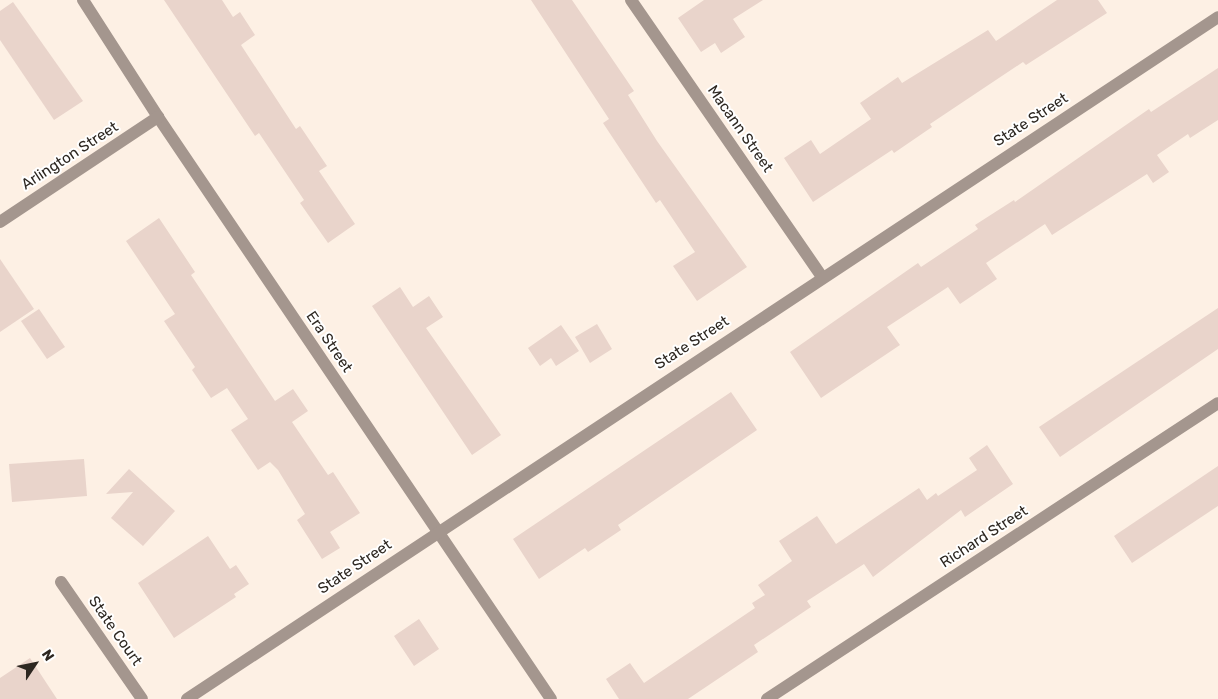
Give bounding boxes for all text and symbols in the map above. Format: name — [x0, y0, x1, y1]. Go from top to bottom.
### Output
street label: Macann Street — [703, 82, 777, 176]
street label: State Street — [991, 89, 1071, 151]
street label: Arlington Street — [18, 118, 122, 194]
street label: Era Street — [302, 308, 356, 376]
street label: State Street — [652, 312, 732, 374]
street label: Richard Street — [937, 502, 1031, 572]
street label: State Street — [315, 536, 395, 598]
street label: State Court — [85, 593, 145, 669]
north arrow — [10, 639, 60, 689]
text: N — [38, 646, 58, 664]

